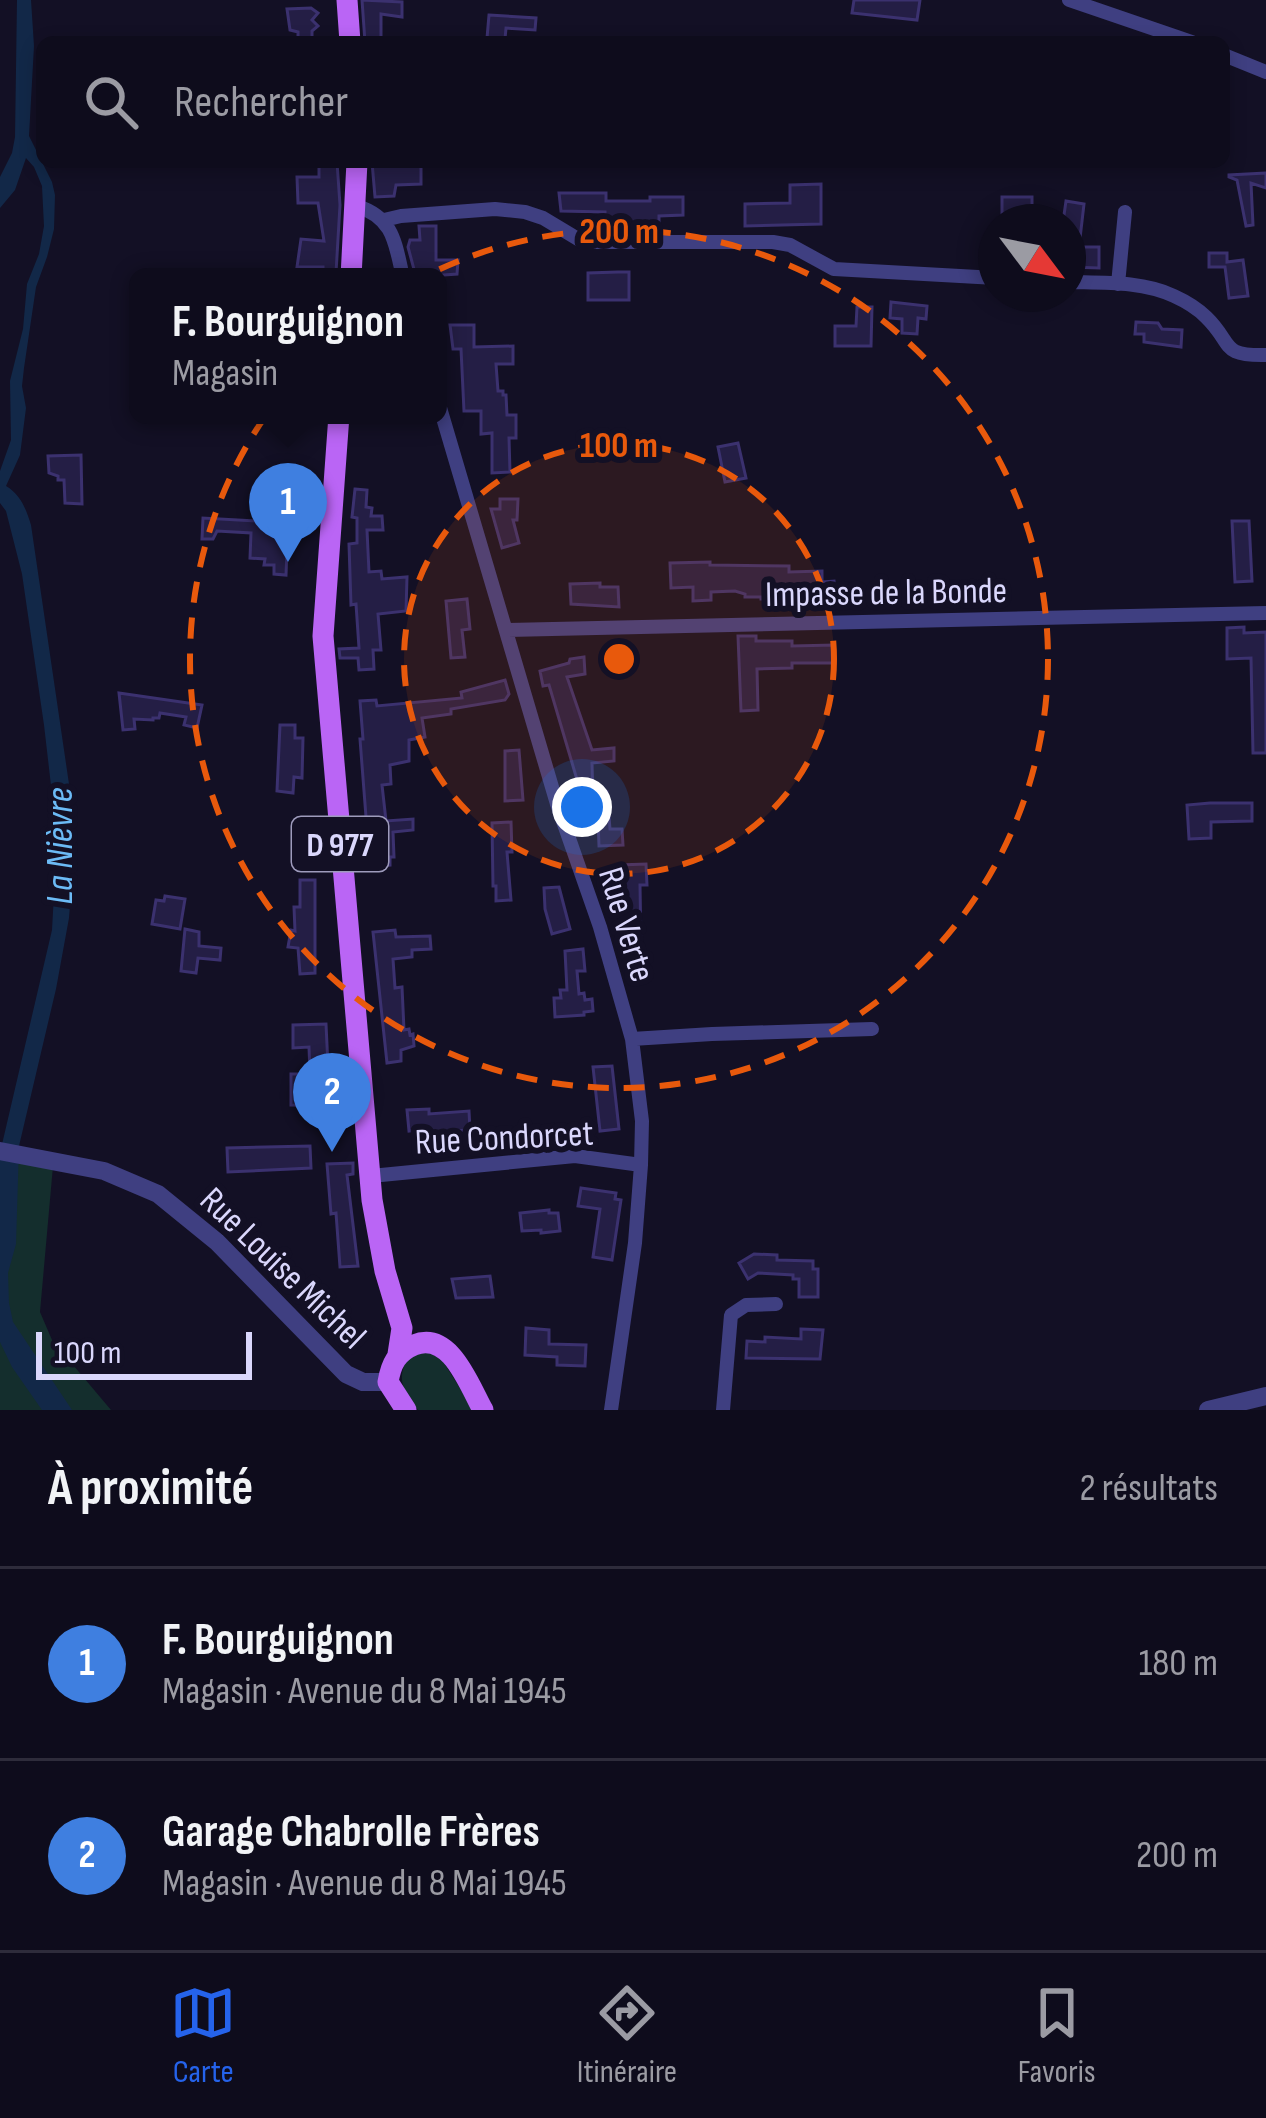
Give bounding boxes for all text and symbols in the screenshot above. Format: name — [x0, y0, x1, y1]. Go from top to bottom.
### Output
search box — [36, 36, 1230, 168]
icon: search — [78, 69, 144, 135]
text: Rechercher — [174, 75, 348, 130]
north arrow — [978, 204, 1086, 312]
text: 200 m — [579, 211, 659, 254]
popup — [129, 268, 447, 424]
text: F. Bourguignon — [172, 295, 404, 350]
text: Magasin — [172, 350, 278, 397]
text: 100 m — [580, 425, 658, 468]
pin: 1 — [249, 463, 327, 562]
street label: Impasse de la Bonde — [765, 570, 1007, 617]
centre of rings — [598, 638, 640, 680]
your location — [552, 777, 612, 837]
water label: La Nièvre — [37, 787, 84, 905]
road number: D 977 — [292, 817, 388, 871]
street label: Rue Verte — [588, 862, 663, 987]
pin: 2 — [293, 1053, 371, 1152]
street label: Rue Condorcet — [414, 1112, 594, 1165]
street label: Rue Louise Michel — [190, 1179, 374, 1358]
scale bar — [36, 1326, 252, 1379]
text: 100 m — [54, 1333, 121, 1373]
text: À proximité — [48, 1458, 253, 1519]
text: 2 résultats — [1080, 1465, 1218, 1512]
text: F. Bourguignon — [162, 1613, 394, 1668]
text: 1 — [79, 1640, 95, 1687]
text: 180 m — [1139, 1640, 1218, 1687]
text: Magasin · Avenue du 8 Mai 1945 — [162, 1668, 567, 1715]
text: Garage Chabrolle Frères — [162, 1805, 540, 1860]
text: 2 — [78, 1832, 96, 1879]
text: 200 m — [1136, 1832, 1218, 1879]
text: Magasin · Avenue du 8 Mai 1945 — [162, 1860, 567, 1907]
tab: Carte — [170, 1980, 236, 2092]
tab: Itinéraire — [577, 1980, 677, 2092]
tab: Favoris — [1018, 1980, 1096, 2092]

